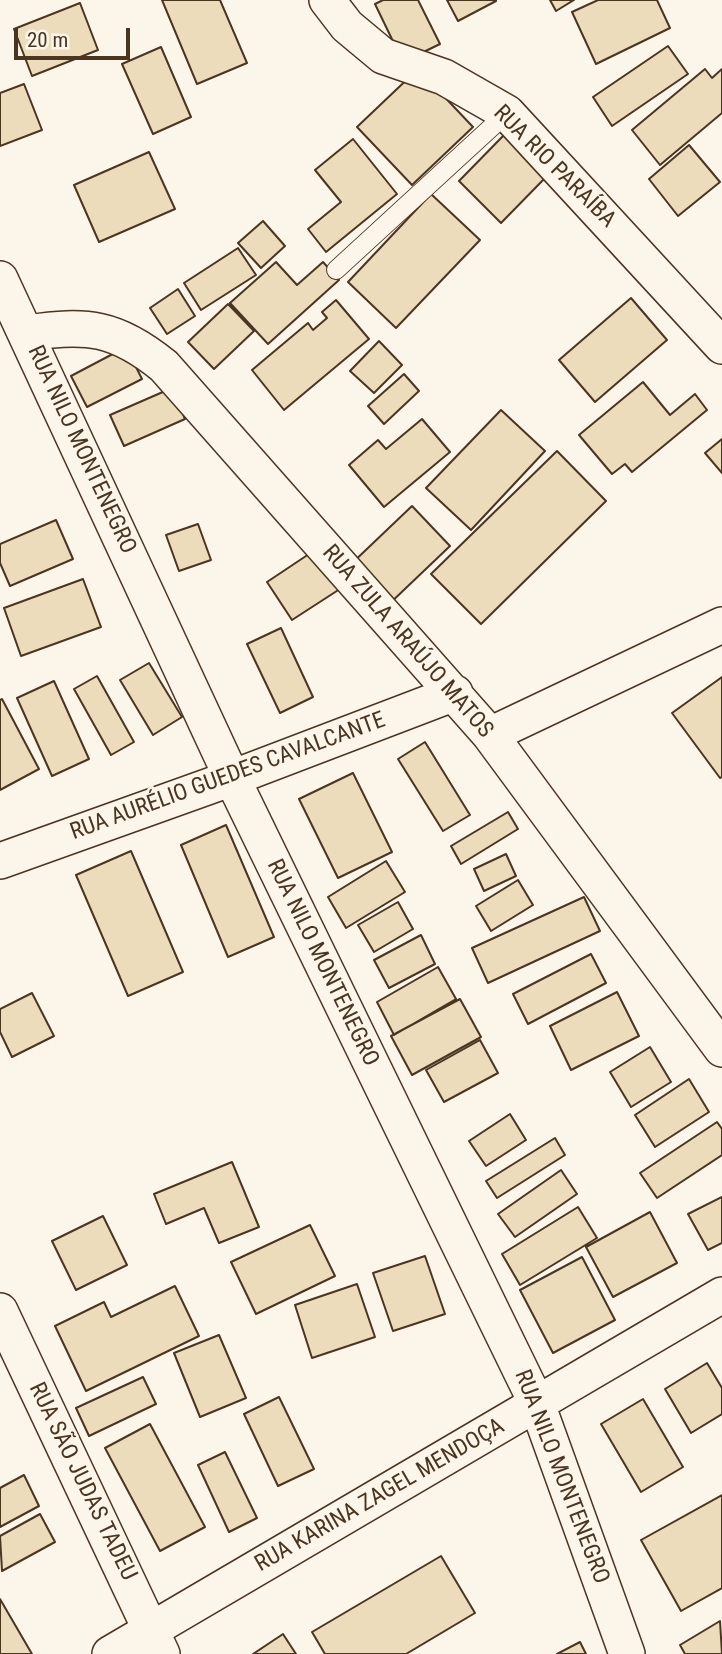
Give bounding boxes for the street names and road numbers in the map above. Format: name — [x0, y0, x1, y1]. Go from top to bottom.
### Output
street label: RUA RIO PARAÍBA — [487, 100, 621, 234]
street label: RUA NILO MONTENEGRO — [21, 341, 141, 559]
street label: RUA ZULA ARAÚJO MATOS — [316, 540, 498, 744]
street label: RUA AURÉLIO GUEDES CAVALCANTE — [67, 707, 389, 847]
street label: RUA NILO MONTENEGRO — [260, 855, 384, 1071]
street label: RUA NILO MONTENEGRO — [508, 1366, 614, 1588]
street label: RUA SÃO JUDAS TADEU — [22, 1379, 142, 1585]
street label: RUA KARINA ZAGEL MENDOÇA — [251, 1413, 509, 1579]

